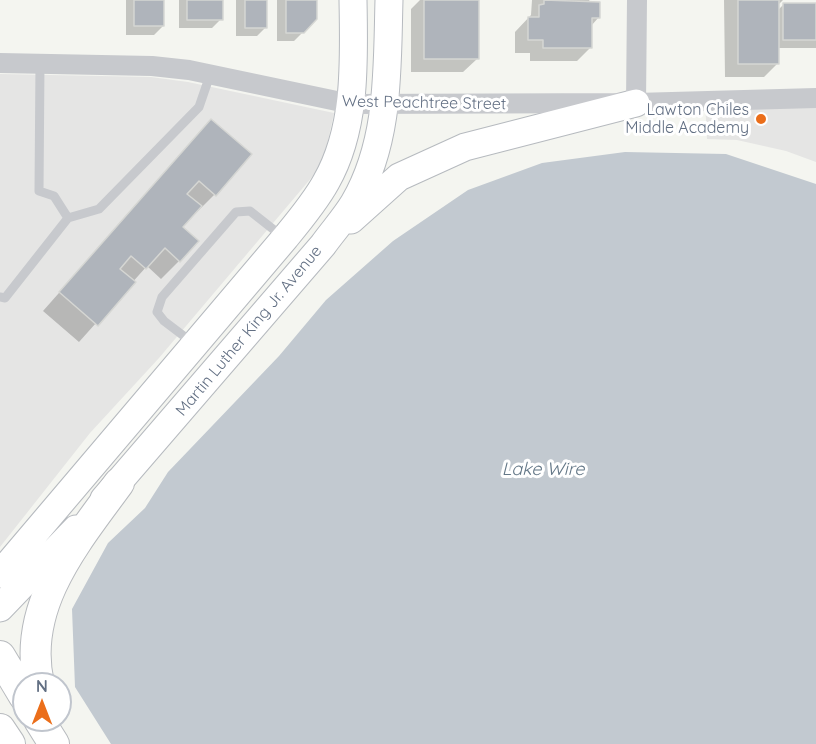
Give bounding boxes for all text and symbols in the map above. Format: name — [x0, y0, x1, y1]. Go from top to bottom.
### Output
street label: West Peachtree Street — [342, 92, 506, 114]
place label: Lawton Chiles Middle Academy — [625, 100, 749, 138]
marker: Lawton Chiles Middle Academy — [754, 112, 768, 126]
street label: Martin Luther King Jr. Avenue — [172, 242, 326, 420]
water label: Lake Wire — [502, 459, 584, 481]
north arrow — [12, 672, 72, 732]
text: N — [36, 676, 48, 696]

